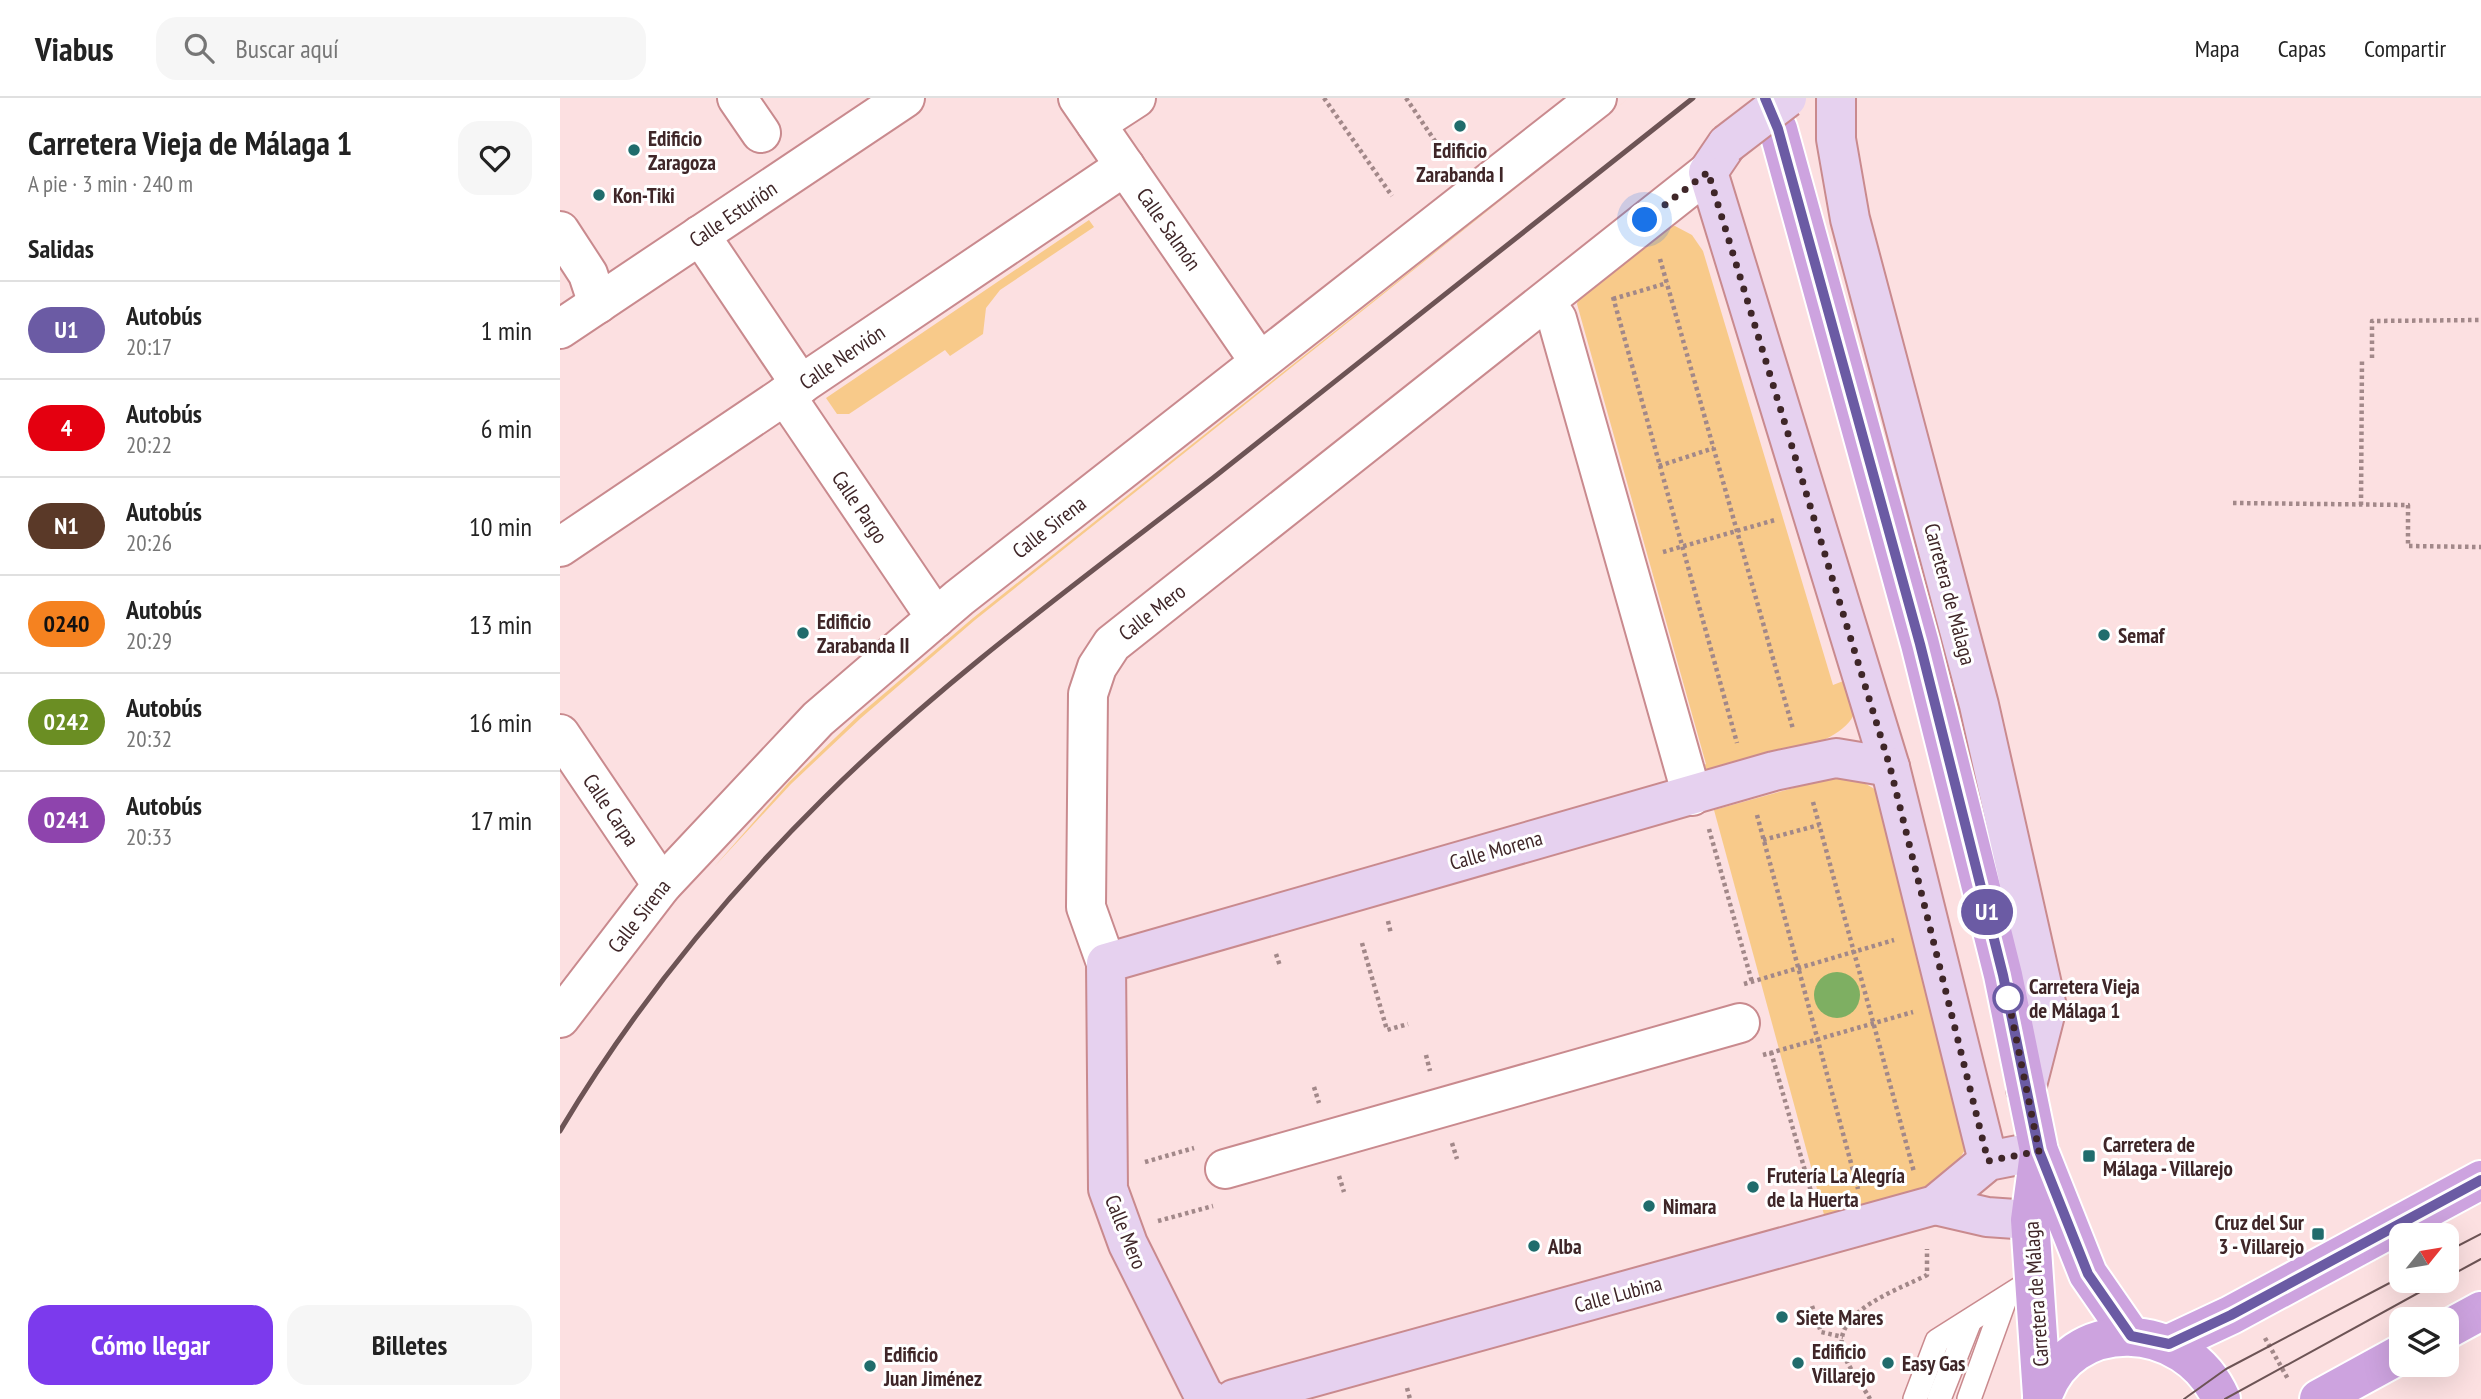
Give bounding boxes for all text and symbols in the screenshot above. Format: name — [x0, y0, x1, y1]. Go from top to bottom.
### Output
search box — [156, 17, 646, 80]
text: Viabus — [35, 27, 114, 70]
icon: search — [180, 29, 218, 67]
text: Buscar aquí — [236, 32, 339, 65]
text: Mapa — [2195, 33, 2240, 64]
text: Capas — [2278, 33, 2326, 64]
text: Compartir — [2364, 33, 2446, 64]
marker: Edificio Zarabanda I — [1452, 118, 1468, 134]
text: Carretera Vieja de Málaga 1 — [28, 121, 352, 164]
button: heart — [458, 121, 532, 195]
place label: Edificio Zaragoza — [648, 125, 716, 176]
place label: Edificio Zarabanda I — [1416, 137, 1504, 188]
marker: Edificio Zaragoza — [626, 142, 642, 158]
text: A pie · 3 min · 240 m — [28, 169, 193, 198]
street label: Calle Esturión — [684, 175, 782, 253]
place label: Kon-Tiki — [613, 182, 675, 209]
street label: Calle Salmón — [1131, 182, 1207, 276]
marker: Kon-Tiki — [591, 187, 607, 203]
your location — [1627, 202, 1662, 237]
text: Salidas — [28, 232, 94, 265]
text: Autobús — [126, 299, 202, 332]
text: U1 — [55, 314, 78, 345]
text: 1 min — [481, 314, 532, 347]
street label: Calle Nervión — [794, 319, 890, 395]
text: 20:17 — [126, 332, 172, 361]
text: Autobús — [126, 397, 202, 430]
text: 4 — [61, 412, 72, 443]
text: 6 min — [481, 412, 532, 445]
text: 20:22 — [126, 430, 172, 459]
street label: Calle Pargo — [826, 466, 894, 548]
street label: Calle Sirena — [1007, 490, 1091, 564]
text: Autobús — [126, 495, 202, 528]
text: N1 — [54, 510, 79, 541]
text: 10 min — [469, 510, 532, 543]
street label: Carretera de Málaga — [1918, 520, 1982, 668]
text: 20:26 — [126, 528, 172, 557]
street label: Calle Mero — [1113, 577, 1191, 647]
text: Autobús — [126, 593, 202, 626]
text: 0240 — [44, 608, 89, 639]
text: 13 min — [469, 608, 532, 641]
place label: Edificio Zarabanda II — [817, 608, 909, 659]
place label: Semaf — [2118, 622, 2166, 649]
marker: Edificio Zarabanda II — [795, 625, 811, 641]
text: 20:29 — [126, 626, 172, 655]
marker: Semaf — [2096, 627, 2112, 643]
text: Autobús — [126, 691, 202, 724]
text: 0242 — [44, 706, 89, 737]
text: 16 min — [469, 706, 532, 739]
text: 20:32 — [126, 724, 172, 753]
street label: Calle Carpa — [577, 769, 645, 851]
text: Autobús — [126, 789, 202, 822]
text: 0241 — [44, 804, 89, 835]
text: 17 min — [470, 804, 532, 837]
text: 20:33 — [126, 822, 172, 851]
street label: Calle Morena — [1447, 824, 1545, 876]
street label: Calle Sirena — [602, 874, 676, 958]
line badge: U1 — [1956, 889, 2018, 935]
text: U1 — [1975, 896, 1999, 927]
place label: Carretera Vieja de Málaga 1 — [2029, 973, 2140, 1024]
marker: Carretera Vieja de Málaga 1 — [1993, 983, 2023, 1013]
place label: Carretera de Málaga - Villarejo — [2103, 1131, 2233, 1182]
marker: Carretera de Málaga - Villarejo — [2081, 1148, 2097, 1164]
place label: Frutería La Alegría de la Huerta — [1767, 1162, 1905, 1213]
marker: Frutería La Alegría de la Huerta — [1745, 1179, 1761, 1195]
street label: Calle Mero — [1099, 1191, 1153, 1273]
place label: Nimara — [1663, 1193, 1717, 1220]
marker: Nimara — [1641, 1198, 1657, 1214]
place label: Cruz del Sur 3 - Villarejo — [2215, 1209, 2305, 1260]
street label: Carretera de Málaga — [2017, 1220, 2055, 1368]
north arrow — [2389, 1223, 2459, 1293]
map controls — [2389, 1223, 2459, 1377]
marker: Cruz del Sur 3 - Villarejo — [2310, 1226, 2326, 1242]
place label: Alba — [1547, 1233, 1582, 1260]
marker: Alba — [1526, 1238, 1542, 1254]
street label: Calle Lubina — [1571, 1269, 1665, 1319]
place label: Siete Mares — [1796, 1304, 1883, 1331]
button: Cómo llegar — [28, 1305, 273, 1385]
button: Billetes — [287, 1305, 532, 1385]
button: layers — [2389, 1307, 2459, 1377]
marker: Siete Mares — [1774, 1309, 1790, 1325]
place label: Edificio Villarejo — [1811, 1338, 1875, 1389]
place label: Edificio Juan Jiménez — [883, 1341, 982, 1392]
place label: Easy Gas — [1902, 1350, 1965, 1377]
marker: Edificio Villarejo — [1790, 1355, 1806, 1371]
marker: Easy Gas — [1880, 1355, 1896, 1371]
marker: Edificio Juan Jiménez — [862, 1358, 878, 1374]

